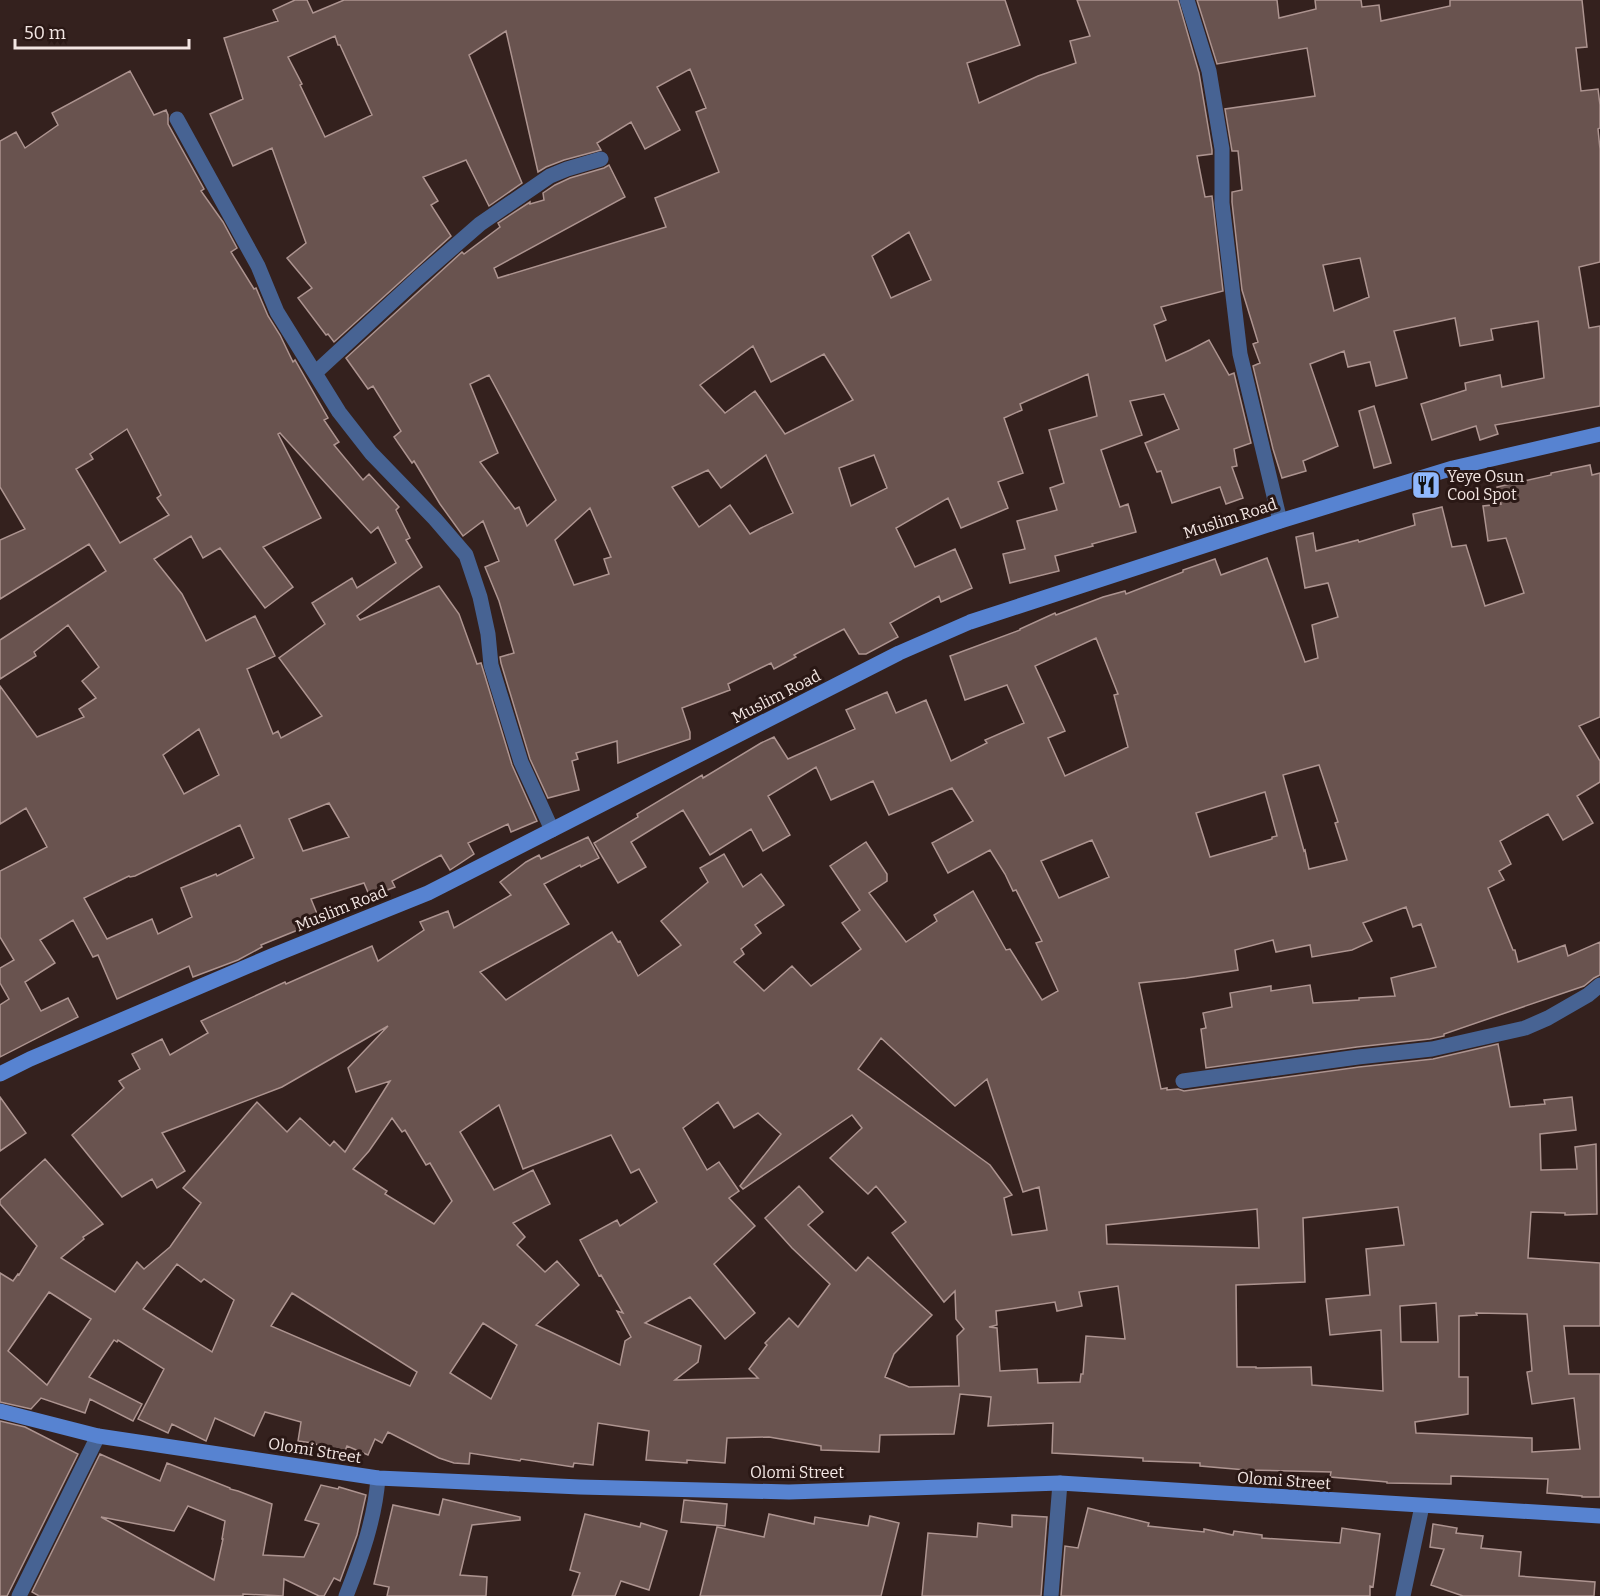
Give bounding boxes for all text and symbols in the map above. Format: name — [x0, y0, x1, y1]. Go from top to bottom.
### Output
scale bar — [15, 12, 189, 50]
text: 50 m — [24, 22, 66, 44]
place label: Yeye Osun Cool Spot — [1447, 467, 1524, 504]
restaurant icon: Yeye Osun Cool Spot — [1410, 469, 1442, 501]
street label: Muslim Road — [1181, 494, 1280, 543]
street label: Muslim Road — [729, 666, 824, 727]
street label: Muslim Road — [293, 881, 390, 935]
street label: Olomi Street — [267, 1434, 363, 1467]
street label: Olomi Street — [750, 1463, 844, 1482]
street label: Olomi Street — [1236, 1468, 1332, 1493]

